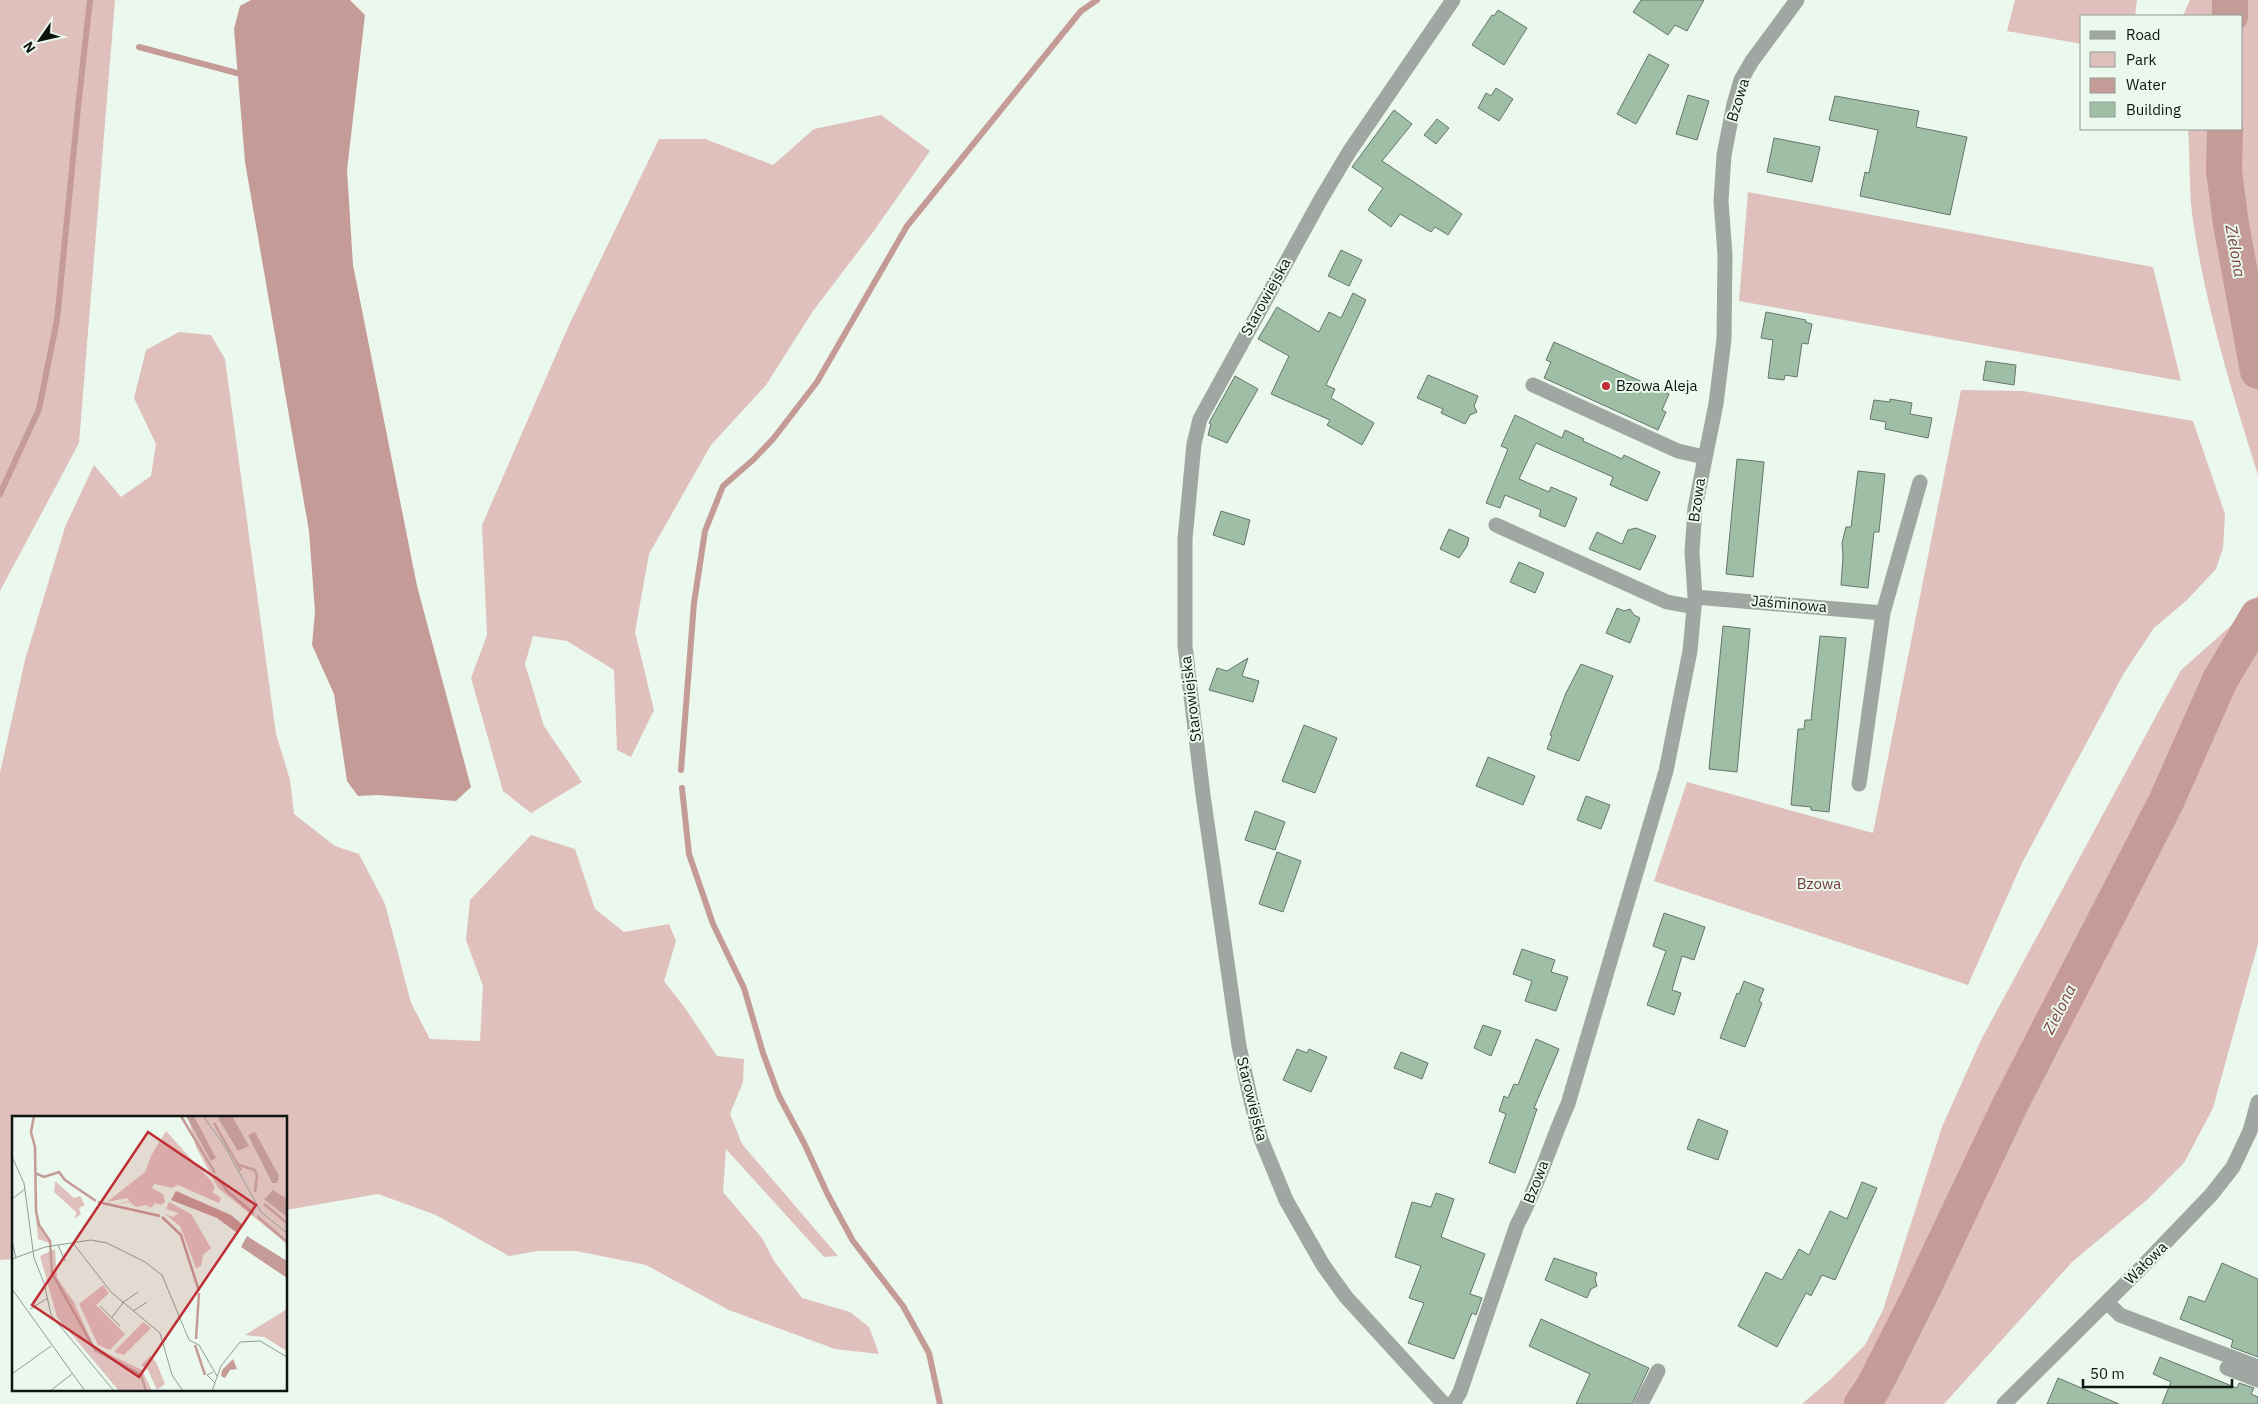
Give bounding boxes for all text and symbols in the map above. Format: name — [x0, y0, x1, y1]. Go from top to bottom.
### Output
north arrow — [15, 15, 65, 65]
legend — [2080, 15, 2243, 130]
text: Road — [2126, 25, 2161, 44]
text: N — [19, 38, 40, 57]
text: Park — [2126, 50, 2156, 69]
text: Water — [2126, 75, 2167, 94]
street label: Bzowa — [1722, 76, 1753, 124]
text: Building — [2126, 100, 2181, 119]
water label: Zielona — [2221, 222, 2250, 279]
street label: Starowiejska — [1236, 254, 1295, 339]
place label: Bzowa Aleja — [1616, 376, 1698, 395]
marker: Bzowa Aleja — [1600, 380, 1612, 392]
street label: Bzowa — [1684, 477, 1709, 523]
street label: Jaśminowa — [1750, 591, 1828, 616]
street label: Starowiejska — [1176, 655, 1205, 743]
park label: Bzowa — [1797, 874, 1841, 893]
water label: Zielona — [2038, 981, 2080, 1038]
street label: Starowiejska — [1233, 1055, 1272, 1143]
inset map — [12, 1116, 288, 1392]
street label: Bzowa — [1519, 1158, 1552, 1206]
street label: Wałowa — [2120, 1237, 2171, 1288]
scale bar — [2083, 1356, 2232, 1388]
text: 50 m — [2090, 1364, 2125, 1383]

